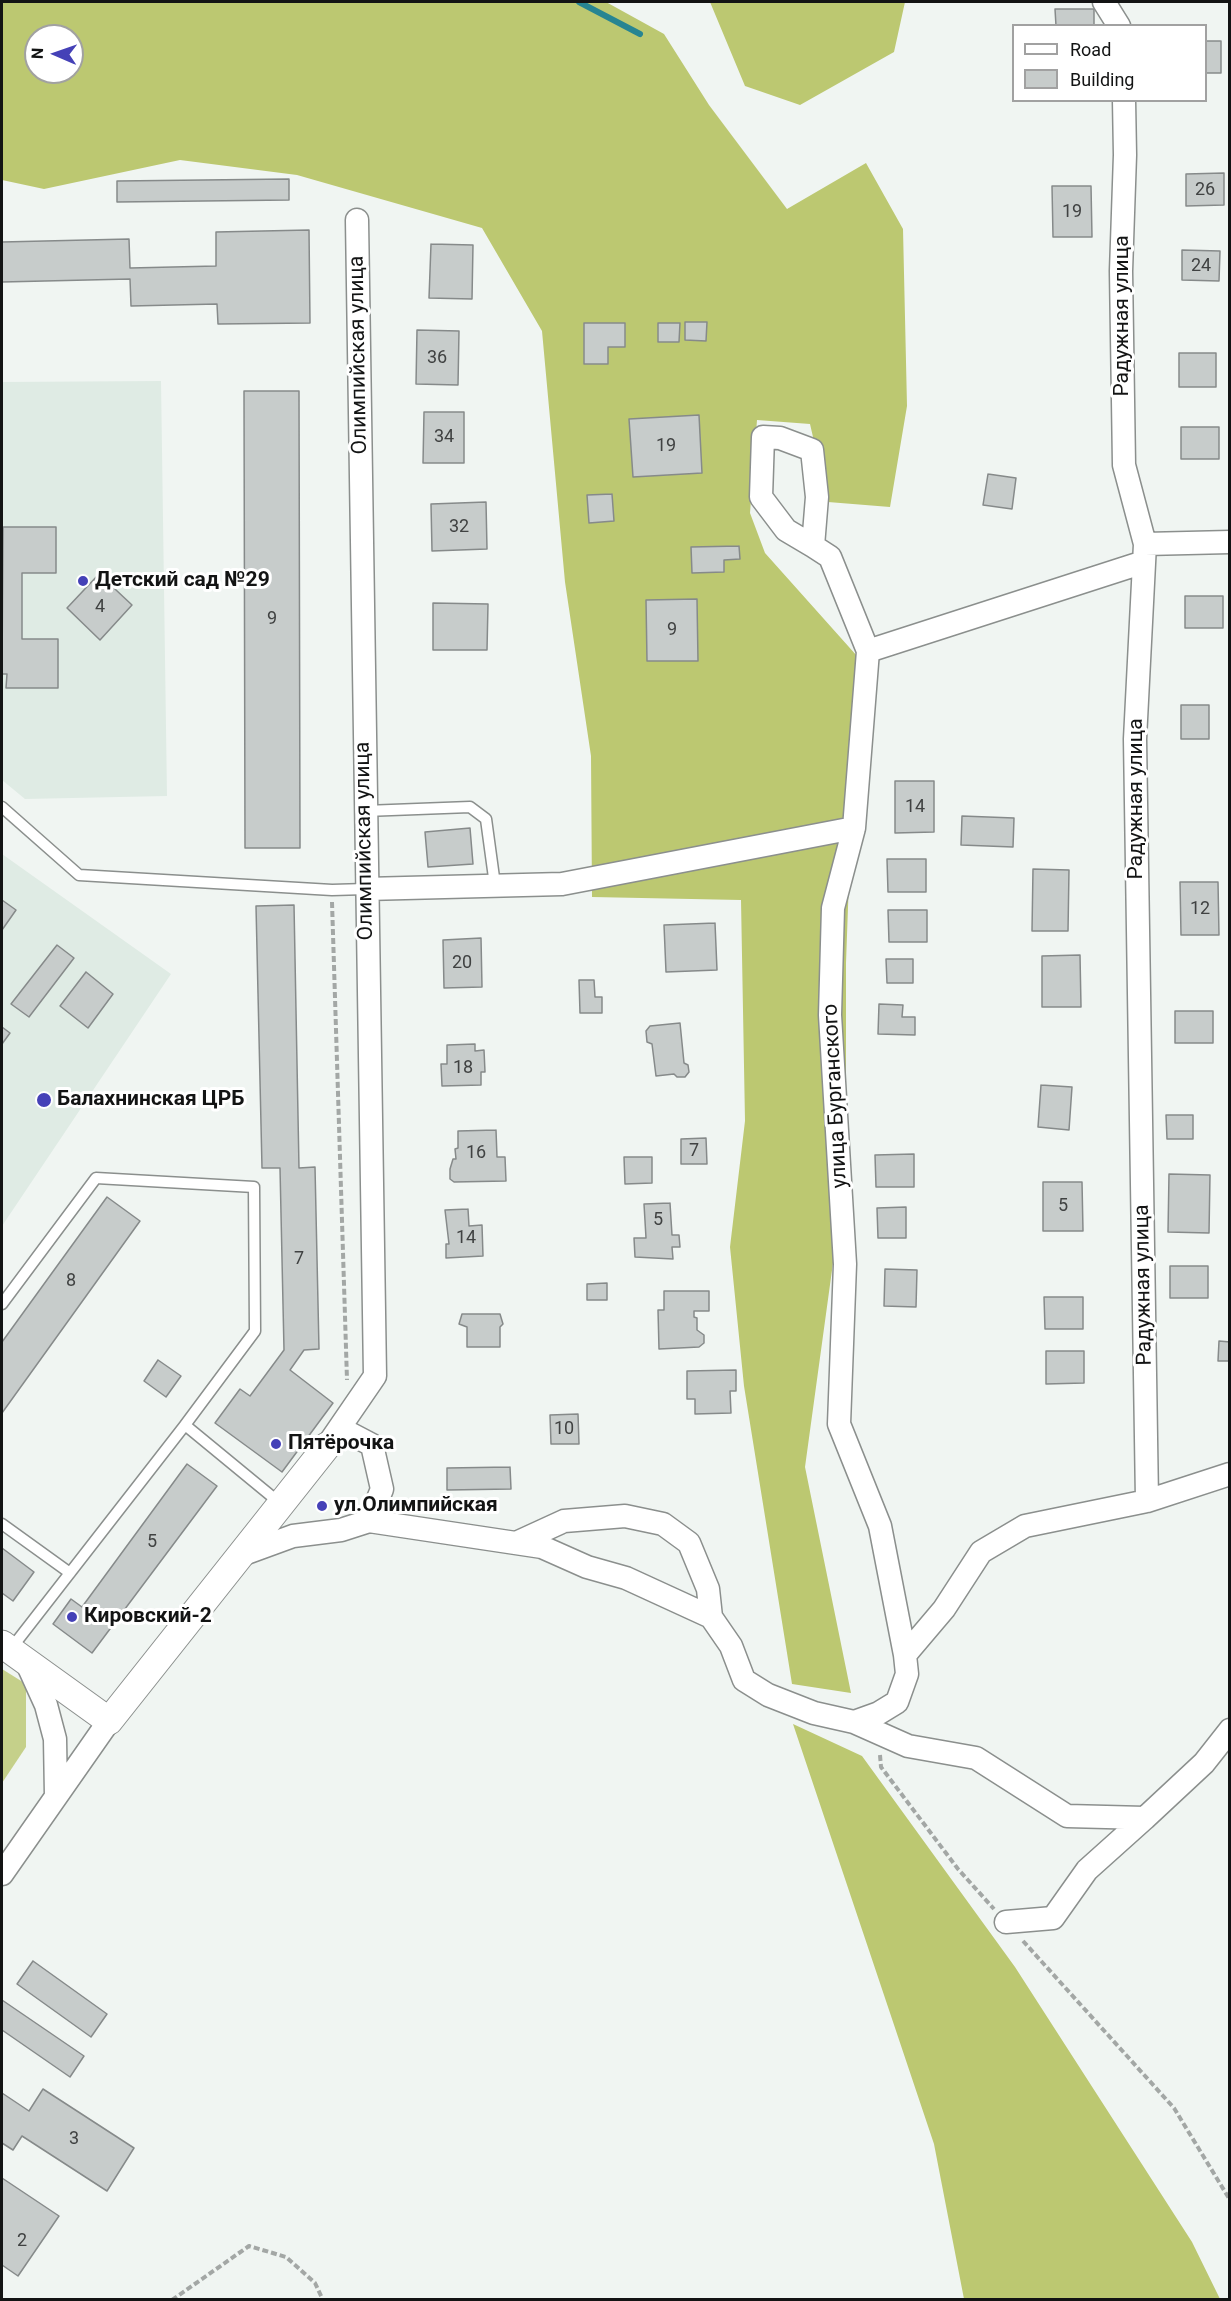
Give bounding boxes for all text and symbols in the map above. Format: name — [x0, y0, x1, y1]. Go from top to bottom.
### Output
north arrow — [24, 24, 84, 84]
legend — [1012, 24, 1207, 102]
text: Road — [1070, 39, 1111, 60]
text: N — [28, 47, 47, 59]
text: Building — [1070, 69, 1134, 90]
house number: 26 — [1195, 179, 1215, 201]
house number: 19 — [1062, 201, 1082, 223]
street label: Радужная улица — [1110, 235, 1136, 397]
street label: Олимпийская улица — [345, 255, 373, 455]
house number: 24 — [1191, 255, 1211, 277]
house number: 36 — [427, 347, 447, 369]
house number: 34 — [434, 426, 454, 448]
house number: 19 — [656, 435, 676, 457]
house number: 32 — [449, 516, 469, 538]
place label: Детский сад №29 — [95, 568, 270, 594]
marker: Детский сад №29 — [76, 574, 90, 588]
house number: 4 — [95, 596, 105, 618]
house number: 9 — [267, 608, 277, 630]
house number: 9 — [667, 619, 677, 641]
street label: Радужная улица — [1124, 718, 1150, 880]
street label: Олимпийская улица — [351, 741, 379, 941]
house number: 14 — [905, 796, 925, 818]
house number: 12 — [1190, 898, 1210, 920]
house number: 20 — [452, 952, 472, 974]
street label: улица Бурганского — [819, 1003, 853, 1189]
house number: 18 — [453, 1057, 473, 1079]
place label: Балахнинская ЦРБ — [57, 1087, 244, 1113]
marker: Балахнинская ЦРБ — [35, 1091, 53, 1109]
house number: 7 — [689, 1140, 699, 1162]
house number: 16 — [466, 1142, 486, 1164]
house number: 5 — [1058, 1195, 1068, 1217]
street label: Радужная улица — [1130, 1204, 1158, 1366]
house number: 5 — [653, 1209, 663, 1231]
house number: 14 — [456, 1227, 476, 1249]
house number: 7 — [294, 1248, 304, 1270]
house number: 8 — [66, 1270, 76, 1292]
house number: 10 — [554, 1418, 574, 1440]
place label: Пятёрочка — [288, 1431, 394, 1457]
marker: Пятёрочка — [269, 1437, 283, 1451]
place label: ул.Олимпийская — [334, 1493, 498, 1519]
marker: ул.Олимпийская — [315, 1499, 329, 1513]
house number: 5 — [147, 1531, 157, 1553]
place label: Кировский-2 — [84, 1604, 212, 1630]
marker: Кировский-2 — [65, 1610, 79, 1624]
house number: 3 — [69, 2128, 79, 2150]
house number: 2 — [17, 2230, 27, 2252]

